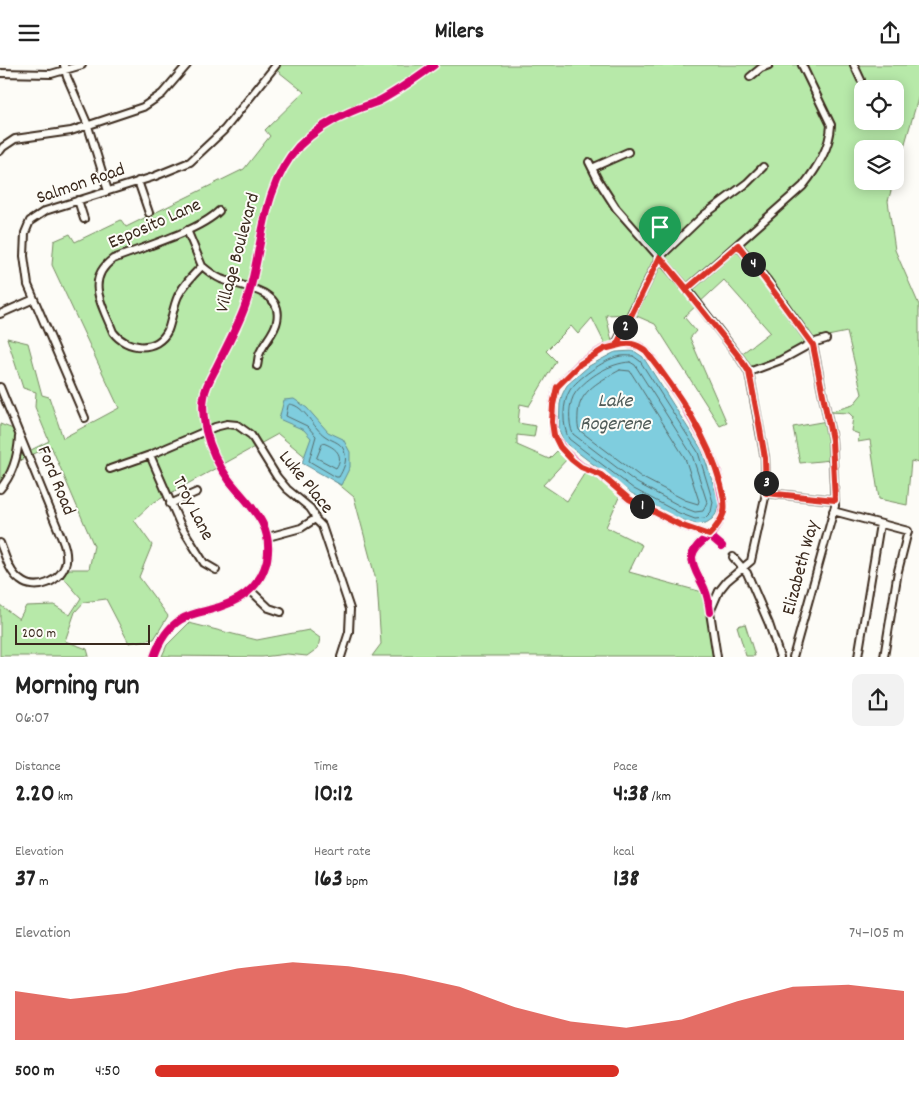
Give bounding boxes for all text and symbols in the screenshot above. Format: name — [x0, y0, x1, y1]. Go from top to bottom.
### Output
text: Milers — [435, 17, 484, 48]
icon: menu — [15, 19, 43, 47]
icon: share — [876, 19, 904, 47]
map controls — [854, 80, 904, 190]
button: locate — [854, 80, 904, 130]
button: layers — [854, 140, 904, 190]
street label: Salmon Road — [33, 157, 129, 213]
street label: Village Boulevard — [210, 190, 268, 316]
street label: Esposito Lane — [104, 193, 206, 257]
pin — [639, 206, 681, 257]
icon: arrive — [646, 213, 674, 241]
pin: 4 — [740, 251, 766, 277]
text: 4 — [751, 254, 756, 274]
pin: 2 — [612, 315, 638, 339]
text: 2 — [622, 317, 629, 337]
water label: Lake Rogerene — [580, 388, 651, 439]
street label: Ford Road — [29, 442, 81, 520]
street label: Luke Place — [271, 446, 339, 520]
pin: 3 — [754, 471, 778, 495]
street label: Troy Lane — [164, 472, 220, 546]
text: 3 — [763, 473, 770, 493]
pin: 1 — [630, 493, 654, 519]
text: 1 — [641, 496, 644, 516]
street label: Elizabeth Way — [776, 517, 828, 618]
scale bar — [15, 621, 150, 645]
text: 200 m — [22, 624, 56, 644]
text: Morning run — [15, 668, 139, 708]
button: share — [852, 674, 904, 726]
text: 06:07 — [15, 707, 49, 730]
text: Distance — [15, 757, 61, 777]
text: Time — [314, 757, 338, 777]
text: Pace — [613, 757, 638, 777]
text: 2.20 — [15, 777, 55, 813]
text: 10:12 — [314, 777, 354, 813]
text: 4:38 — [613, 777, 649, 813]
text: km — [55, 787, 73, 807]
text: /km — [649, 787, 671, 807]
text: Elevation — [15, 842, 64, 862]
text: Heart rate — [314, 842, 371, 862]
text: kcal — [613, 842, 634, 862]
text: 37 — [15, 862, 36, 898]
text: 163 — [314, 862, 343, 898]
text: 138 — [613, 862, 640, 898]
text: m — [36, 872, 49, 892]
text: bpm — [343, 872, 368, 892]
text: Elevation — [15, 922, 71, 945]
text: 74–105 m — [849, 922, 904, 945]
text: 500 m — [15, 1060, 55, 1083]
text: 4:50 — [95, 1060, 120, 1083]

